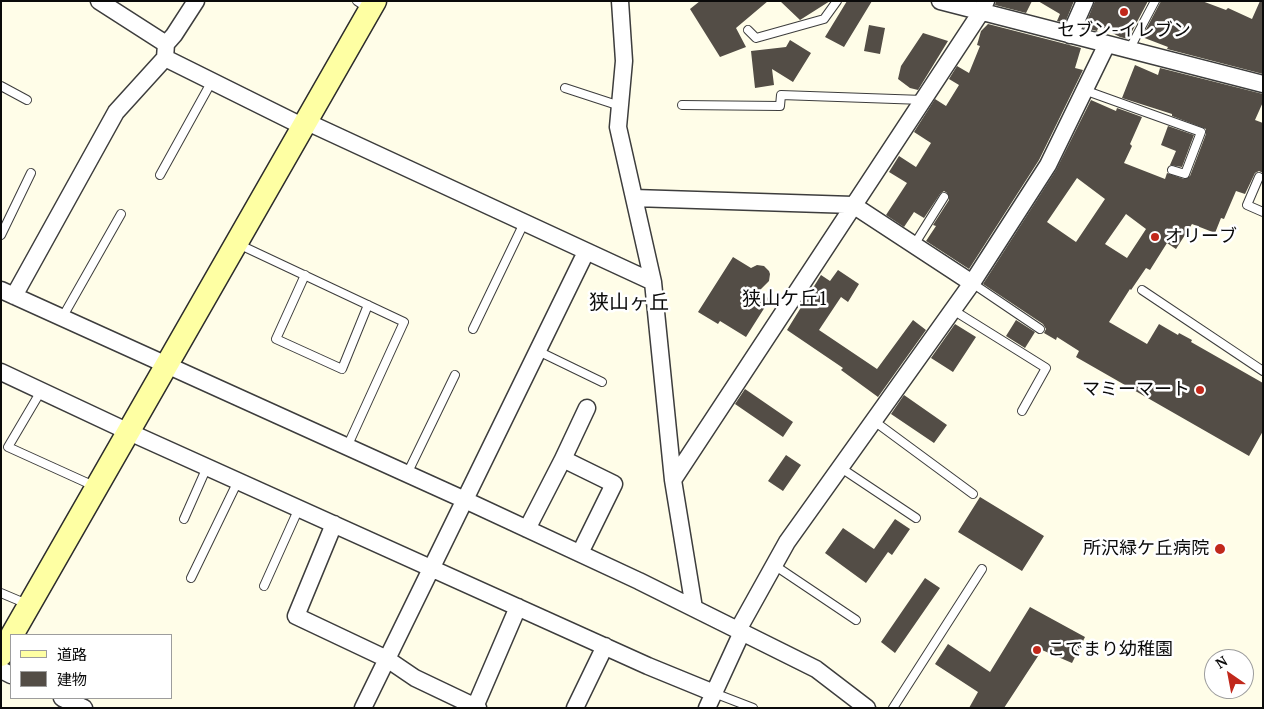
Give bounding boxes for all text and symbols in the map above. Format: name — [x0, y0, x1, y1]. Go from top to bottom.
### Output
marker: セブン-イレブン — [1118, 6, 1130, 18]
place label: セブン-イレブン — [1057, 20, 1191, 42]
place label: オリーブ — [1165, 226, 1237, 248]
marker: オリーブ — [1149, 231, 1161, 243]
district label: 狭山ケ丘1 — [742, 289, 828, 311]
district label: 狭山ヶ丘 — [589, 291, 669, 315]
place label: マミーマート — [1082, 379, 1190, 401]
marker: マミーマート — [1194, 384, 1206, 396]
place label: 所沢緑ケ丘病院 — [1083, 538, 1209, 560]
marker: 所沢緑ケ丘病院 — [1213, 542, 1227, 556]
legend — [10, 634, 172, 699]
place label: こでまり幼稚園 — [1047, 639, 1173, 661]
text: 道路 — [57, 644, 87, 664]
marker: こでまり幼稚園 — [1031, 644, 1043, 656]
north arrow — [1204, 649, 1254, 699]
text: N — [1211, 651, 1231, 673]
text: 建物 — [57, 669, 87, 689]

